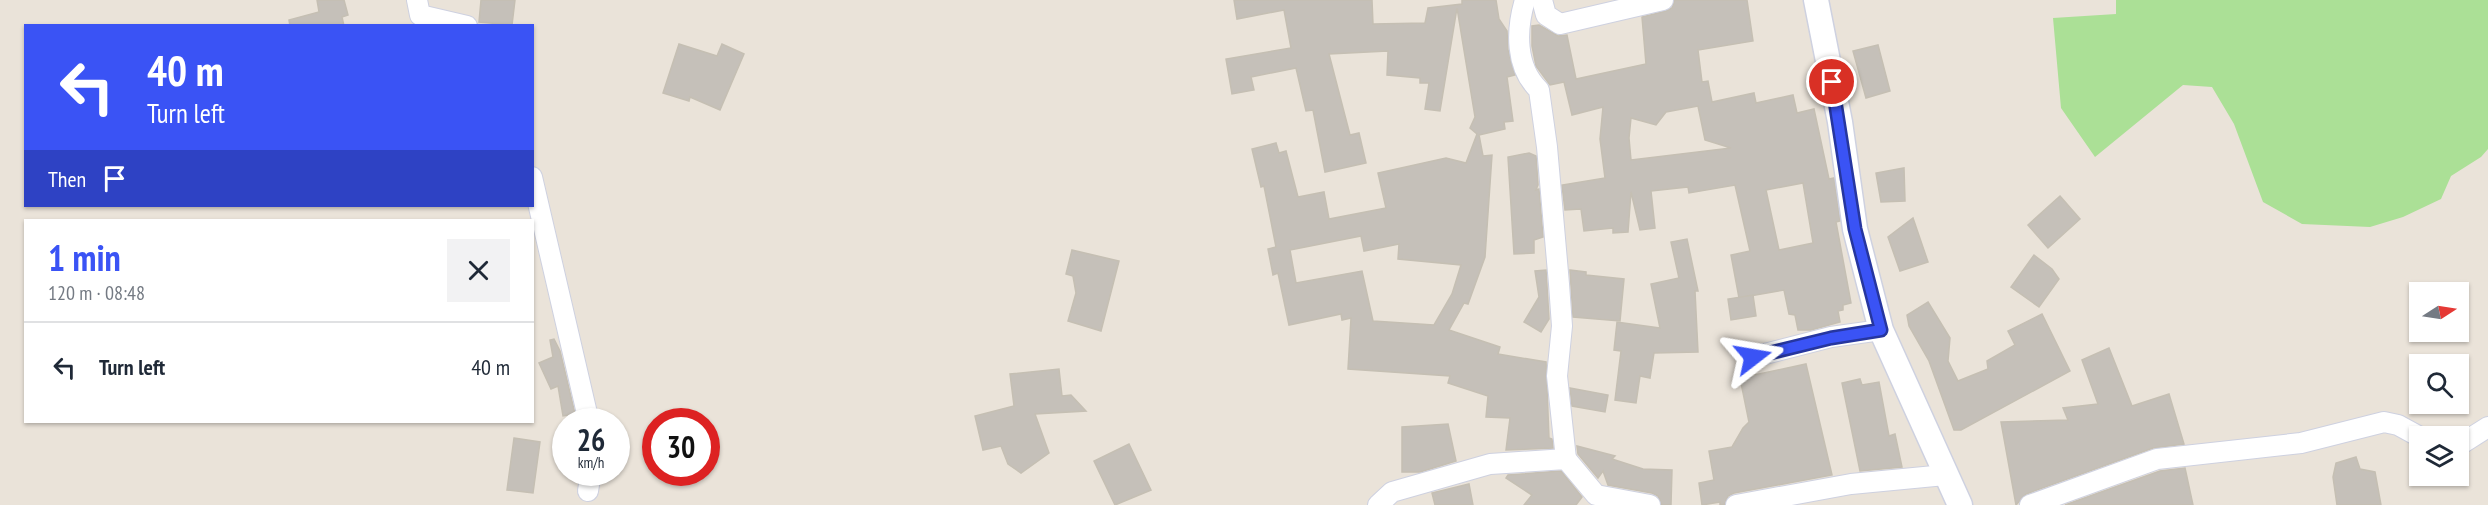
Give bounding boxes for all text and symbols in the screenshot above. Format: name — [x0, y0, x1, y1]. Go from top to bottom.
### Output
text: 40 m — [147, 43, 224, 98]
icon: left — [48, 48, 126, 126]
pin — [1806, 56, 1857, 107]
icon: arrive — [1815, 65, 1848, 98]
text: Turn left — [147, 96, 225, 130]
icon: arrive — [98, 162, 131, 195]
text: Then — [48, 165, 86, 193]
text: 1 min — [48, 234, 121, 281]
button: close — [447, 239, 510, 302]
text: 120 m · 08:48 — [48, 280, 145, 306]
north arrow — [2409, 282, 2469, 342]
map controls — [2409, 282, 2469, 486]
position arrow — [1721, 325, 1785, 389]
icon: left — [48, 351, 81, 384]
text: Turn left — [99, 353, 165, 381]
text: 40 m — [471, 353, 510, 381]
button: search — [2409, 354, 2469, 414]
speed limit sign: 30 — [642, 408, 720, 486]
text: 26 — [577, 420, 605, 459]
button: layers — [2409, 426, 2469, 486]
text: km/h — [578, 453, 604, 472]

